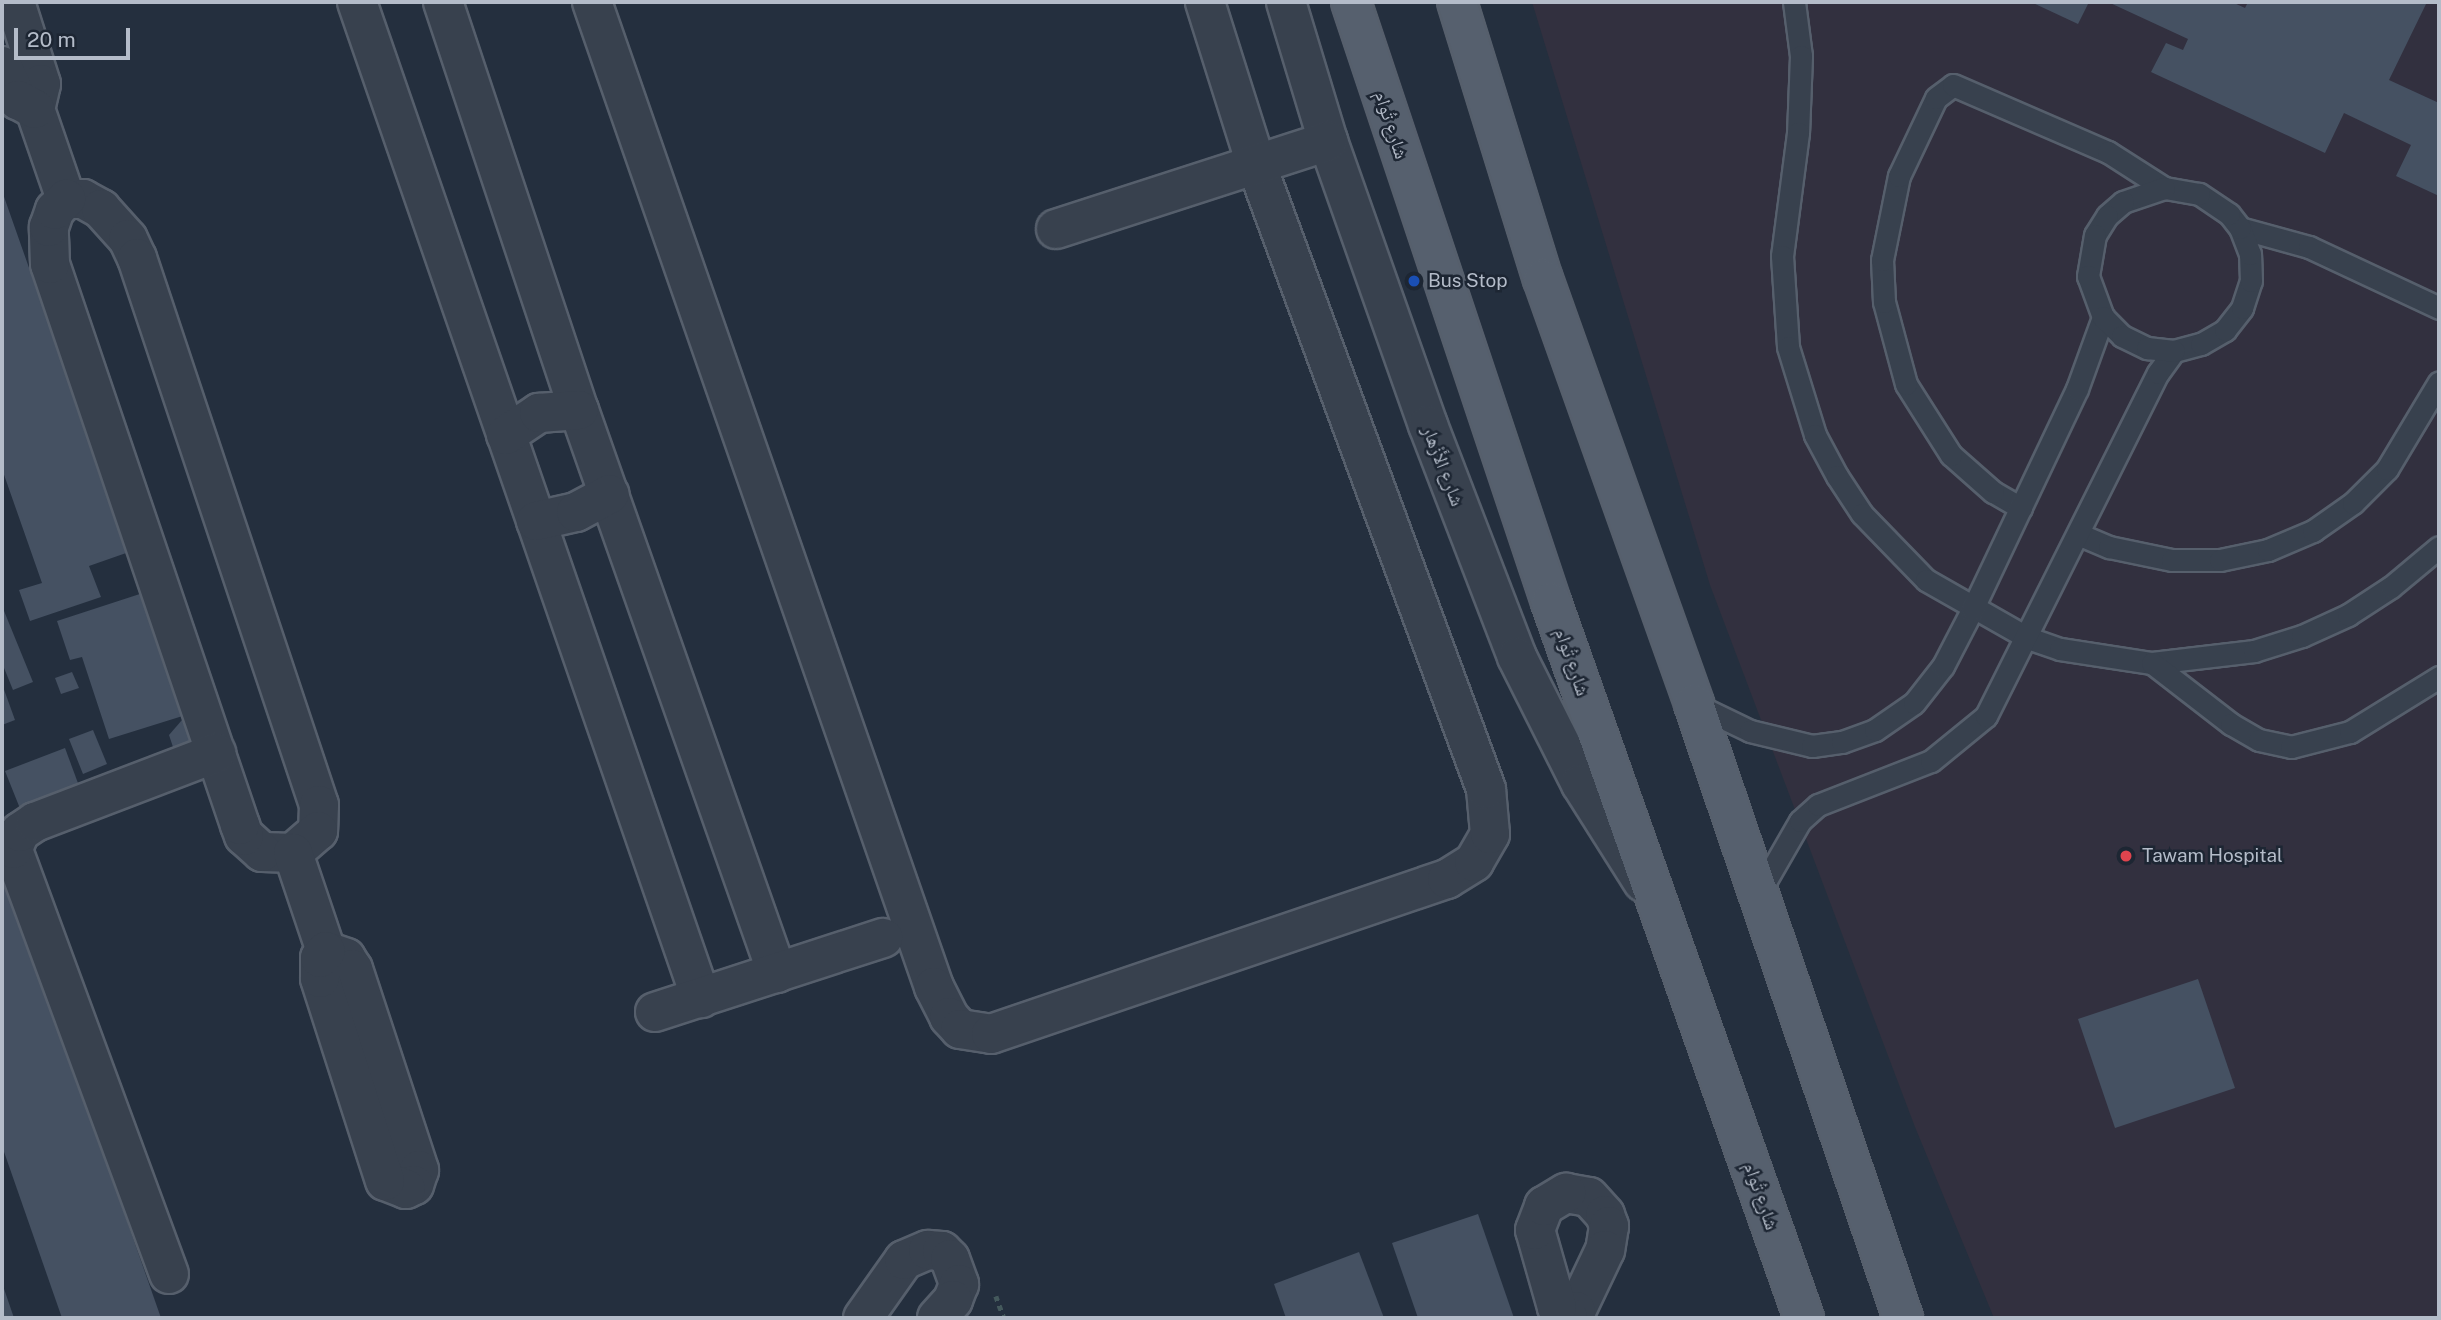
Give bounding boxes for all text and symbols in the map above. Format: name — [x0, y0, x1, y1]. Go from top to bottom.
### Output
scale bar — [18, 14, 133, 58]
text: 20 m — [27, 27, 76, 52]
street label: شارع تُوام — [1369, 88, 1413, 162]
place label: Bus Stop — [1428, 270, 1508, 292]
marker: Bus Stop — [1406, 273, 1422, 289]
street label: شارع الأَزْهار — [1417, 423, 1469, 509]
street label: شارع تُوام — [1550, 625, 1594, 699]
place label: Tawam Hospital — [2142, 845, 2283, 867]
marker: Tawam Hospital — [2116, 846, 2136, 866]
street label: شارع تُوام — [1739, 1159, 1783, 1233]

